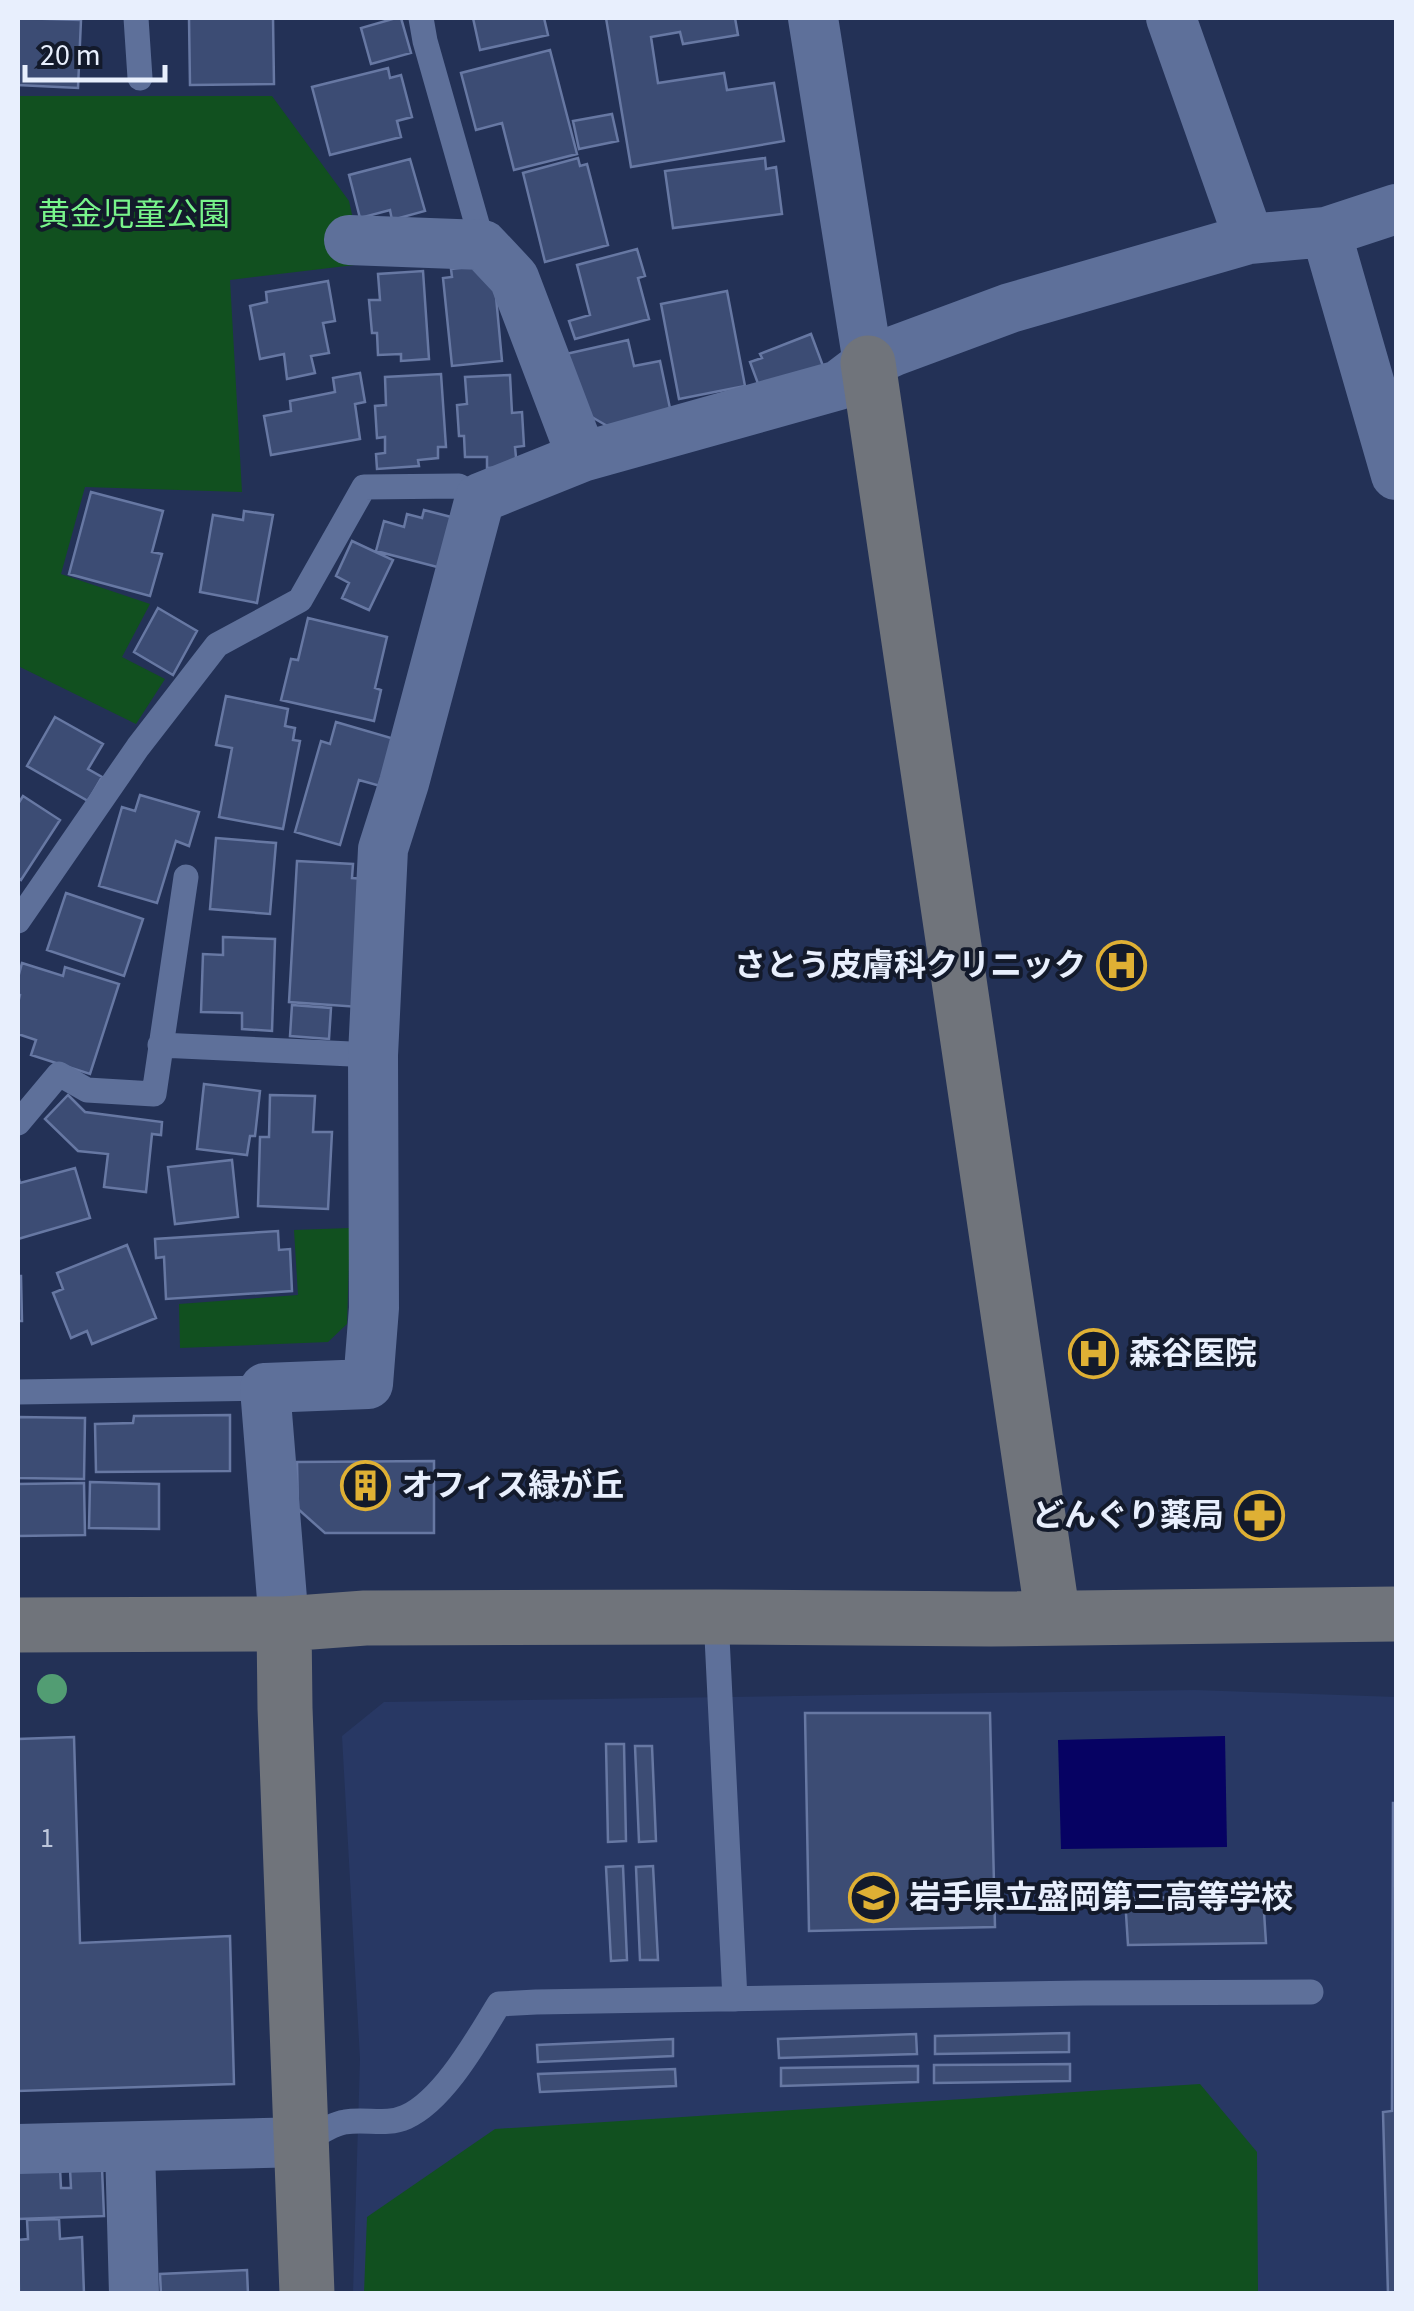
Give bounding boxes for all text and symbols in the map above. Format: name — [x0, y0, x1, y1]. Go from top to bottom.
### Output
scale bar — [25, 20, 165, 82]
text: 20 m — [40, 34, 101, 77]
park label: 黄金児童公園 — [38, 192, 230, 238]
hospital icon: さとう皮膚科クリニック — [1095, 939, 1147, 991]
place label: さとう皮膚科クリニック — [734, 943, 1086, 989]
hospital icon: 森谷医院 — [1068, 1327, 1120, 1379]
place label: 森谷医院 — [1129, 1331, 1257, 1377]
building icon: オフィス緑が丘 — [340, 1459, 392, 1511]
place label: オフィス緑が丘 — [401, 1463, 624, 1509]
pharmacy icon: どんぐり薬局 — [1233, 1489, 1285, 1541]
place label: どんぐり薬局 — [1032, 1493, 1224, 1539]
house number: 1 — [40, 1818, 54, 1858]
school or university icon: 岩手県立盛岡第三高等学校 — [848, 1871, 900, 1923]
place label: 岩手県立盛岡第三高等学校 — [909, 1875, 1293, 1921]

